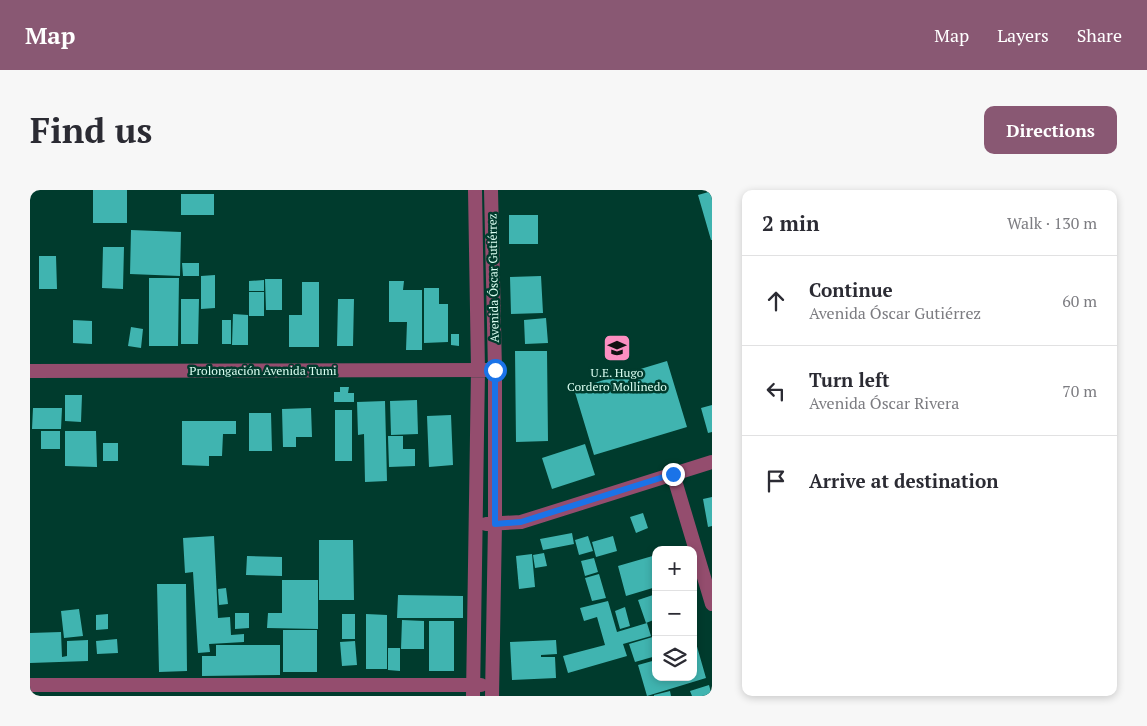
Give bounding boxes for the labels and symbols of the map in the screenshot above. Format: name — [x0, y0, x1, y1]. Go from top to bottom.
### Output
street label: Avenida Óscar Gutiérrez — [484, 213, 502, 343]
school or university icon: U.E. Hugo Cordero Mollinedo — [602, 333, 632, 363]
route start — [484, 359, 507, 382]
street label: Prolongación Avenida Tumi — [189, 363, 337, 378]
place label: U.E. Hugo Cordero Mollinedo — [567, 365, 667, 394]
route end — [662, 463, 685, 486]

